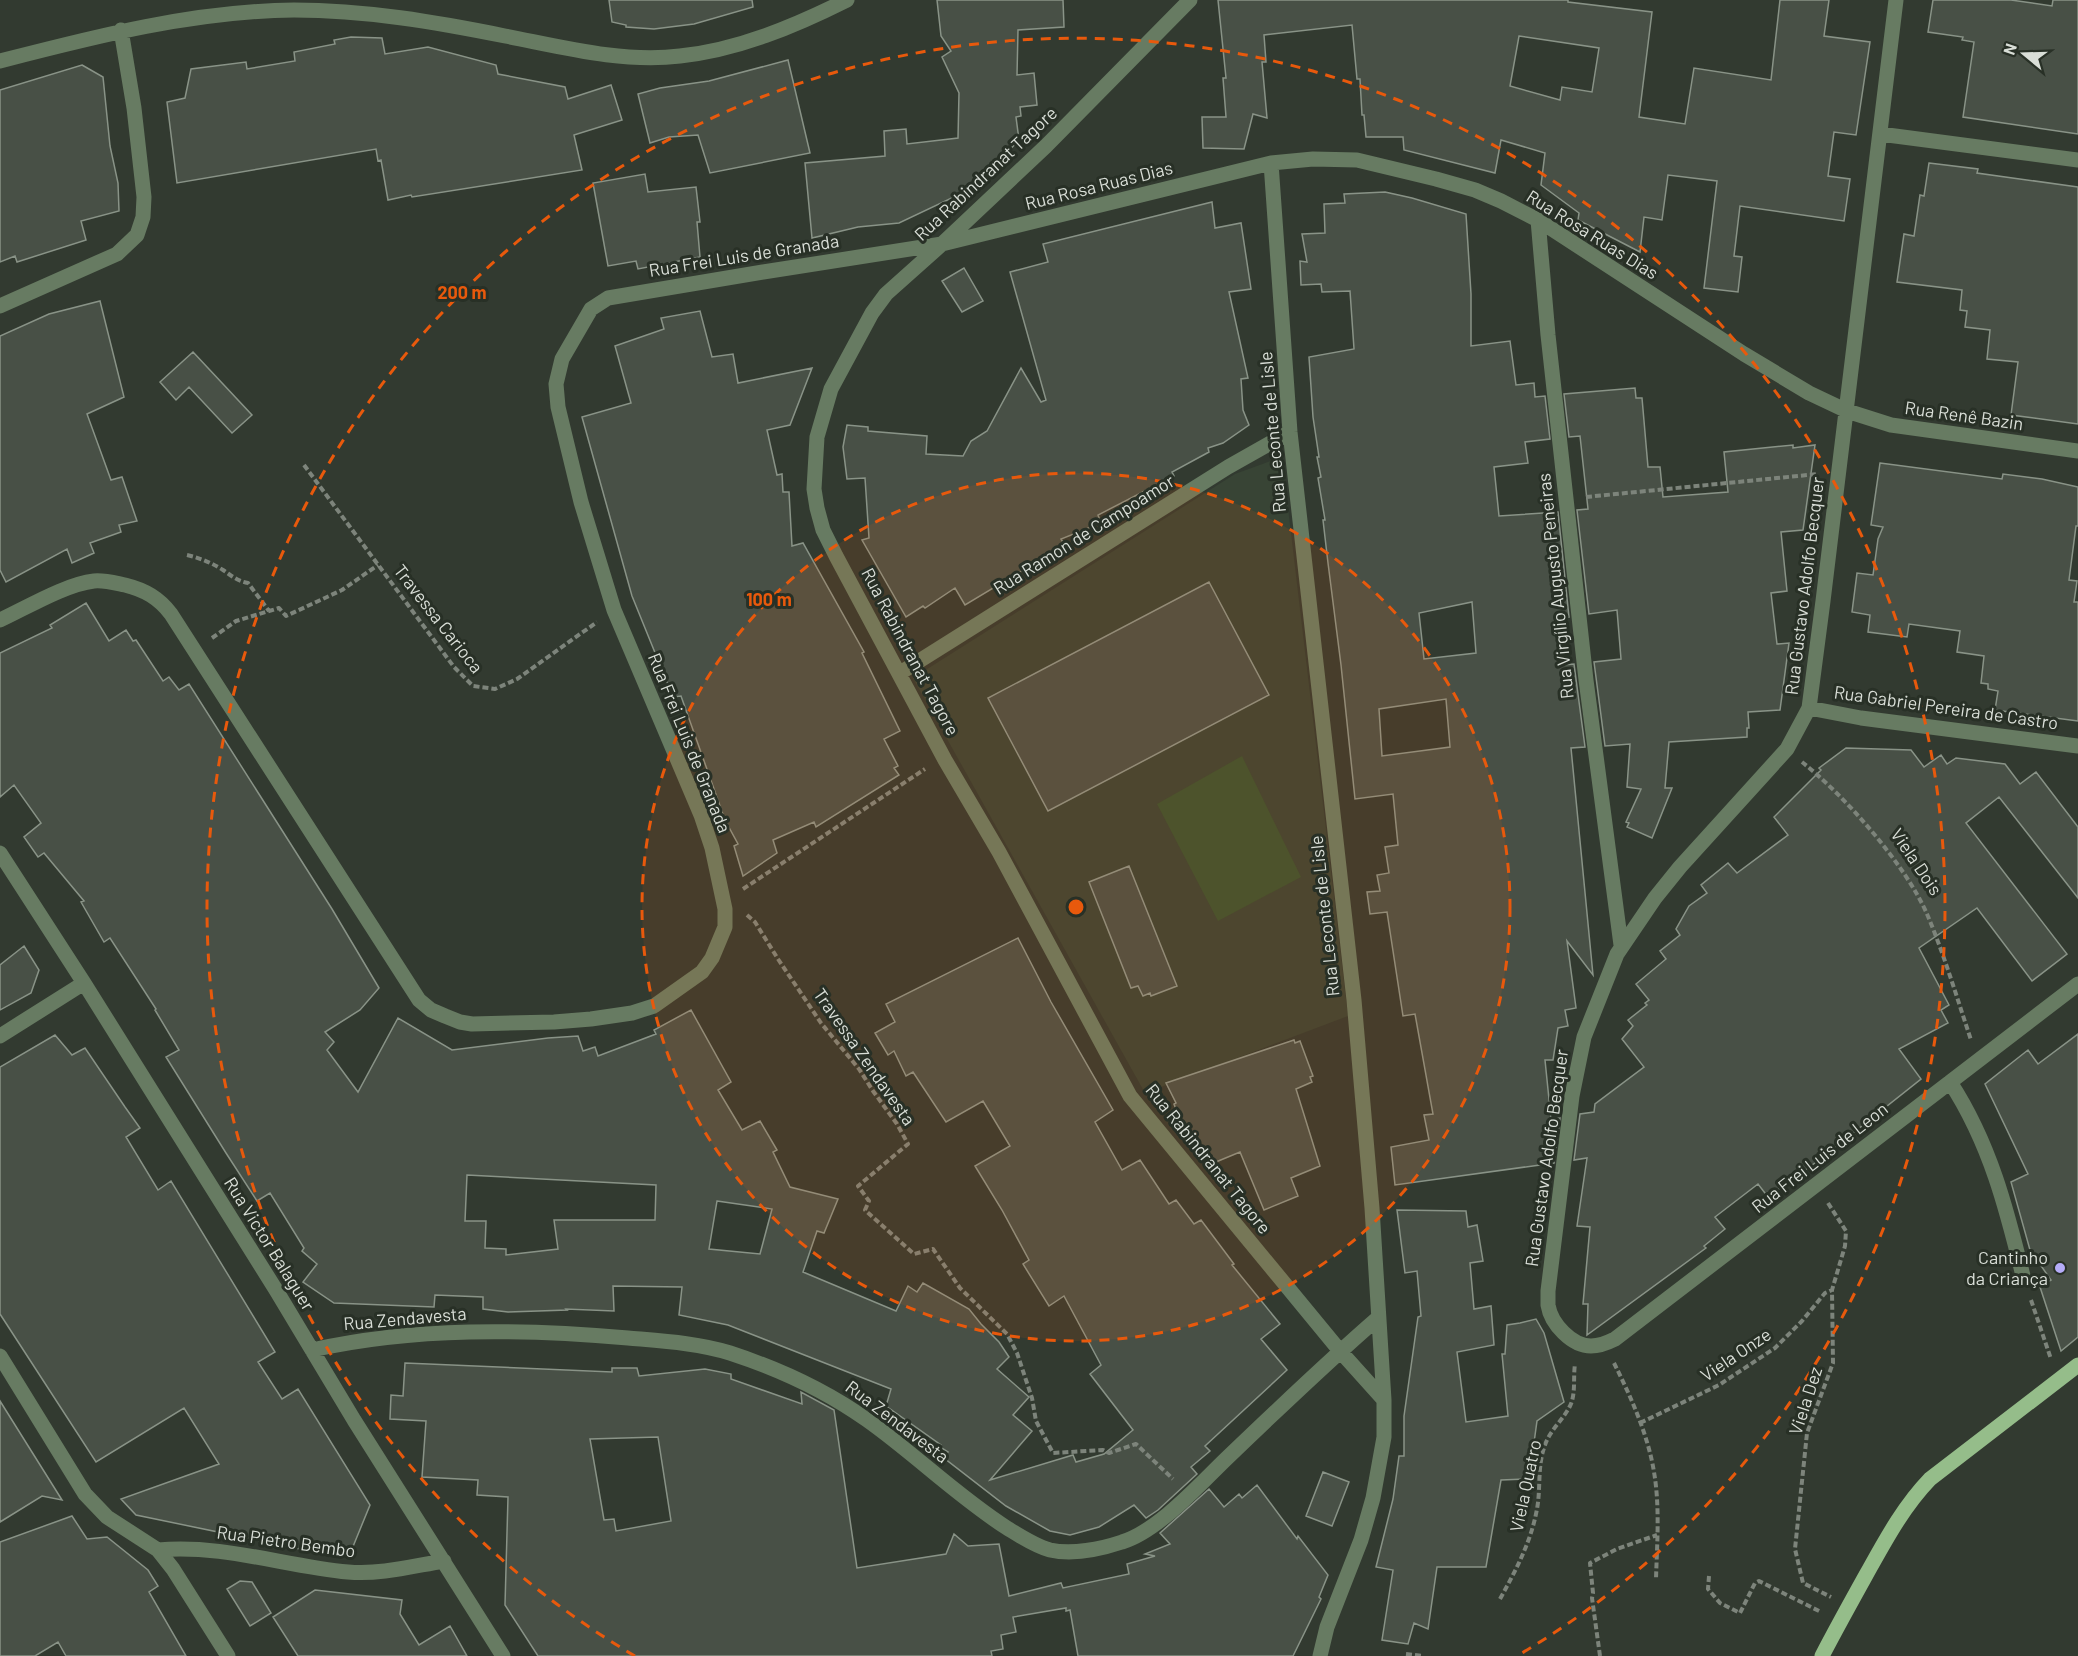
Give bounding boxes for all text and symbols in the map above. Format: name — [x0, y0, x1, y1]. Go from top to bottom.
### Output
north arrow — [1994, 24, 2054, 84]
text: N — [1999, 41, 2020, 57]
street label: Rua Rabindranat Tagore — [909, 102, 1061, 245]
street label: Rua Rosa Ruas Dias — [1023, 156, 1175, 214]
street label: Rua Rosa Ruas Dias — [1523, 185, 1663, 284]
street label: Rua Frei Luis de Granada — [647, 229, 840, 281]
text: 200 m — [437, 281, 487, 303]
street label: Rua Leconte de Lisle — [1254, 351, 1290, 514]
street label: Rua Renê Bazin — [1903, 396, 2025, 434]
street label: Rua Ramon de Campoamor — [989, 469, 1178, 599]
street label: Rua Virgílio Augusto Peneiras — [1532, 472, 1578, 700]
street label: Rua Gustavo Adolfo Becquer — [1780, 475, 1828, 696]
street label: Travessa Carioca — [390, 560, 488, 677]
street label: Rua Rabindranat Tagore — [857, 564, 964, 739]
text: 100 m — [746, 588, 792, 610]
street label: Rua Frei Luis de Granada — [644, 649, 736, 836]
street label: Rua Gabriel Pereira de Castro — [1833, 680, 2060, 734]
street label: Viela Dois — [1886, 824, 1947, 899]
street label: Rua Leconte de Lisle — [1305, 834, 1343, 998]
centre of rings — [1066, 897, 1086, 917]
street label: Travessa Zendavesta — [809, 984, 920, 1129]
street label: Rua Gustavo Adolfo Becquer — [1520, 1047, 1572, 1268]
street label: Rua Rabindranat Tagore — [1141, 1079, 1276, 1238]
street label: Rua Frei Luis de Leon — [1747, 1097, 1892, 1217]
street label: Rua Victor Balaguer — [220, 1173, 320, 1315]
place label: Cantinho da Criança — [1966, 1246, 2048, 1289]
marker: Cantinho da Criança — [2053, 1261, 2067, 1275]
street label: Rua Zendavesta — [342, 1302, 467, 1334]
street label: Viela Onze — [1696, 1323, 1775, 1386]
street label: Viela Dez — [1784, 1364, 1826, 1438]
street label: Rua Zendavesta — [842, 1375, 954, 1467]
street label: Viela Quatro — [1505, 1438, 1546, 1534]
street label: Rua Pietro Bembo — [215, 1520, 357, 1562]

